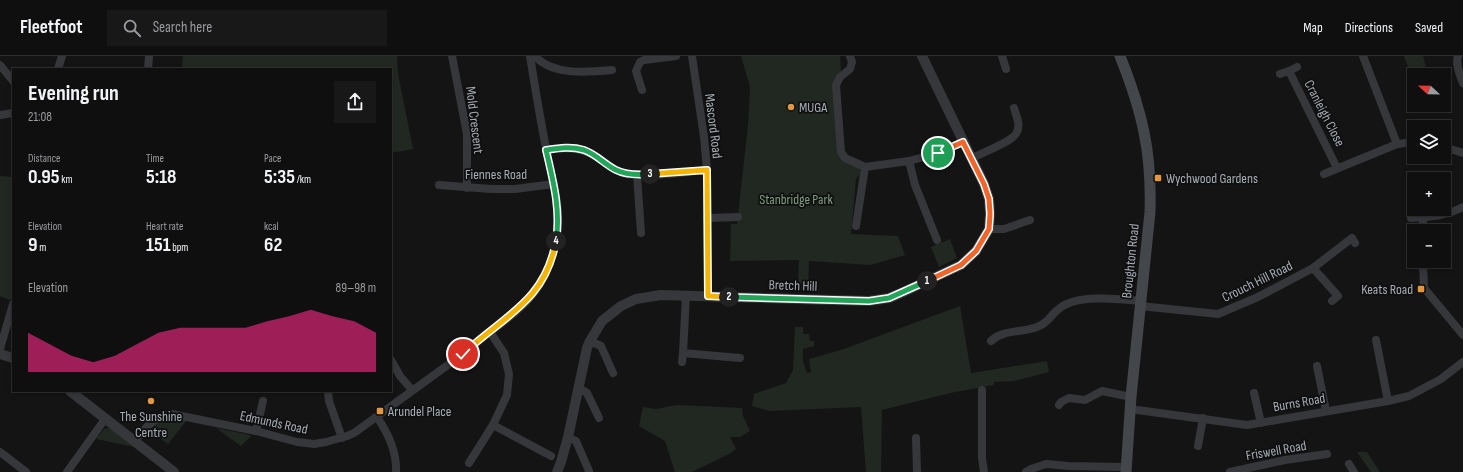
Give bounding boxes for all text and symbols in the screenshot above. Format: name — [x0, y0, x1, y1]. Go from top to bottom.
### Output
search box — [107, 10, 387, 46]
text: Fleetfoot — [20, 16, 83, 39]
icon: search — [121, 17, 143, 39]
text: Search here — [153, 18, 212, 37]
text: Map — [1303, 19, 1323, 36]
text: Directions — [1345, 19, 1393, 36]
text: Saved — [1415, 19, 1443, 36]
north arrow — [1407, 68, 1451, 112]
map controls — [1407, 68, 1451, 268]
street label: Cranleigh Close — [1301, 77, 1349, 149]
text: Evening run — [28, 80, 119, 107]
button: share — [334, 81, 376, 123]
street label: Mold Crescent — [462, 86, 487, 155]
street label: Mascord Road — [701, 93, 726, 160]
place label: MUGA — [799, 99, 828, 116]
marker: MUGA — [786, 102, 796, 112]
text: 21:08 — [28, 109, 52, 125]
button: layers — [1407, 120, 1451, 164]
pin — [921, 136, 955, 170]
icon: arrive — [927, 142, 949, 164]
text: Distance — [28, 152, 60, 165]
text: Time — [146, 152, 164, 165]
text: Pace — [264, 152, 282, 165]
pin: 3 — [640, 164, 660, 184]
text: 0.95 — [28, 165, 60, 189]
text: 5:18 — [146, 165, 177, 189]
text: 5:35 — [264, 165, 295, 189]
street label: Fiennes Road — [465, 166, 527, 183]
text: 3 — [648, 167, 652, 180]
place label: Wychwood Gardens — [1166, 170, 1258, 187]
button: + — [1407, 172, 1451, 216]
text: km — [60, 173, 73, 186]
text: /km — [295, 173, 311, 186]
marker: Wychwood Gardens — [1153, 173, 1163, 183]
park label: Stanbridge Park — [759, 191, 834, 208]
text: Elevation — [28, 220, 62, 233]
text: Heart rate — [146, 220, 184, 233]
text: kcal — [264, 220, 279, 233]
street label: Broughton Road — [1118, 223, 1143, 299]
button: − — [1407, 224, 1451, 268]
pin: 4 — [546, 231, 566, 251]
text: 9 — [28, 233, 37, 257]
text: 151 — [146, 233, 171, 257]
text: 62 — [264, 233, 282, 257]
text: 4 — [553, 234, 559, 247]
text: m — [37, 241, 46, 254]
text: bpm — [171, 241, 188, 254]
street label: Crouch Hill Road — [1219, 257, 1295, 306]
pin: 1 — [917, 271, 937, 291]
text: 1 — [925, 274, 929, 287]
street label: Bretch Hill — [768, 276, 818, 295]
text: Elevation — [28, 280, 68, 296]
text: 89–98 m — [335, 280, 376, 296]
place label: Keats Road — [1361, 281, 1413, 298]
marker: Keats Road — [1416, 284, 1426, 294]
pin: 2 — [719, 287, 739, 307]
text: 2 — [727, 290, 731, 303]
pin — [446, 337, 480, 371]
icon: check — [452, 343, 474, 365]
street label: Burns Road — [1272, 390, 1327, 415]
marker: The Sunshine Centre — [146, 396, 156, 406]
place label: Arundel Place — [387, 403, 452, 420]
marker: Arundel Place — [375, 406, 385, 416]
street label: Edmunds Road — [238, 407, 309, 438]
place label: The Sunshine Centre — [120, 408, 182, 441]
street label: Friswell Road — [1245, 437, 1308, 464]

